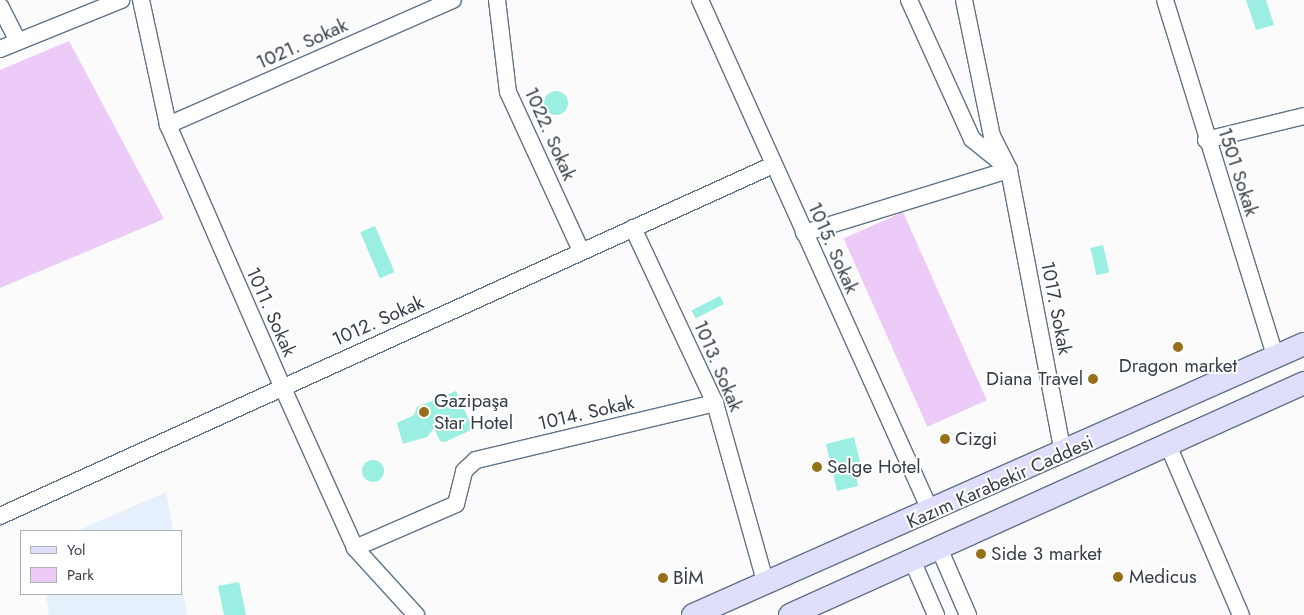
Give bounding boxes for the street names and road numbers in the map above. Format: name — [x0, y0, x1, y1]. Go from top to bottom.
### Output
street label: 1021. Sokak — [253, 14, 351, 74]
street label: 1022. Sokak — [519, 84, 581, 184]
street label: 1501 Sokak — [1213, 125, 1263, 219]
street label: 1015. Sokak — [803, 199, 863, 297]
street label: 1017. Sokak — [1036, 259, 1076, 357]
street label: 1011. Sokak — [241, 264, 301, 360]
street label: 1012. Sokak — [329, 291, 427, 351]
street label: 1013. Sokak — [689, 317, 747, 415]
street label: 1014. Sokak — [536, 391, 636, 435]
street label: Kazım Karabekir Caddesi — [903, 431, 1097, 533]

